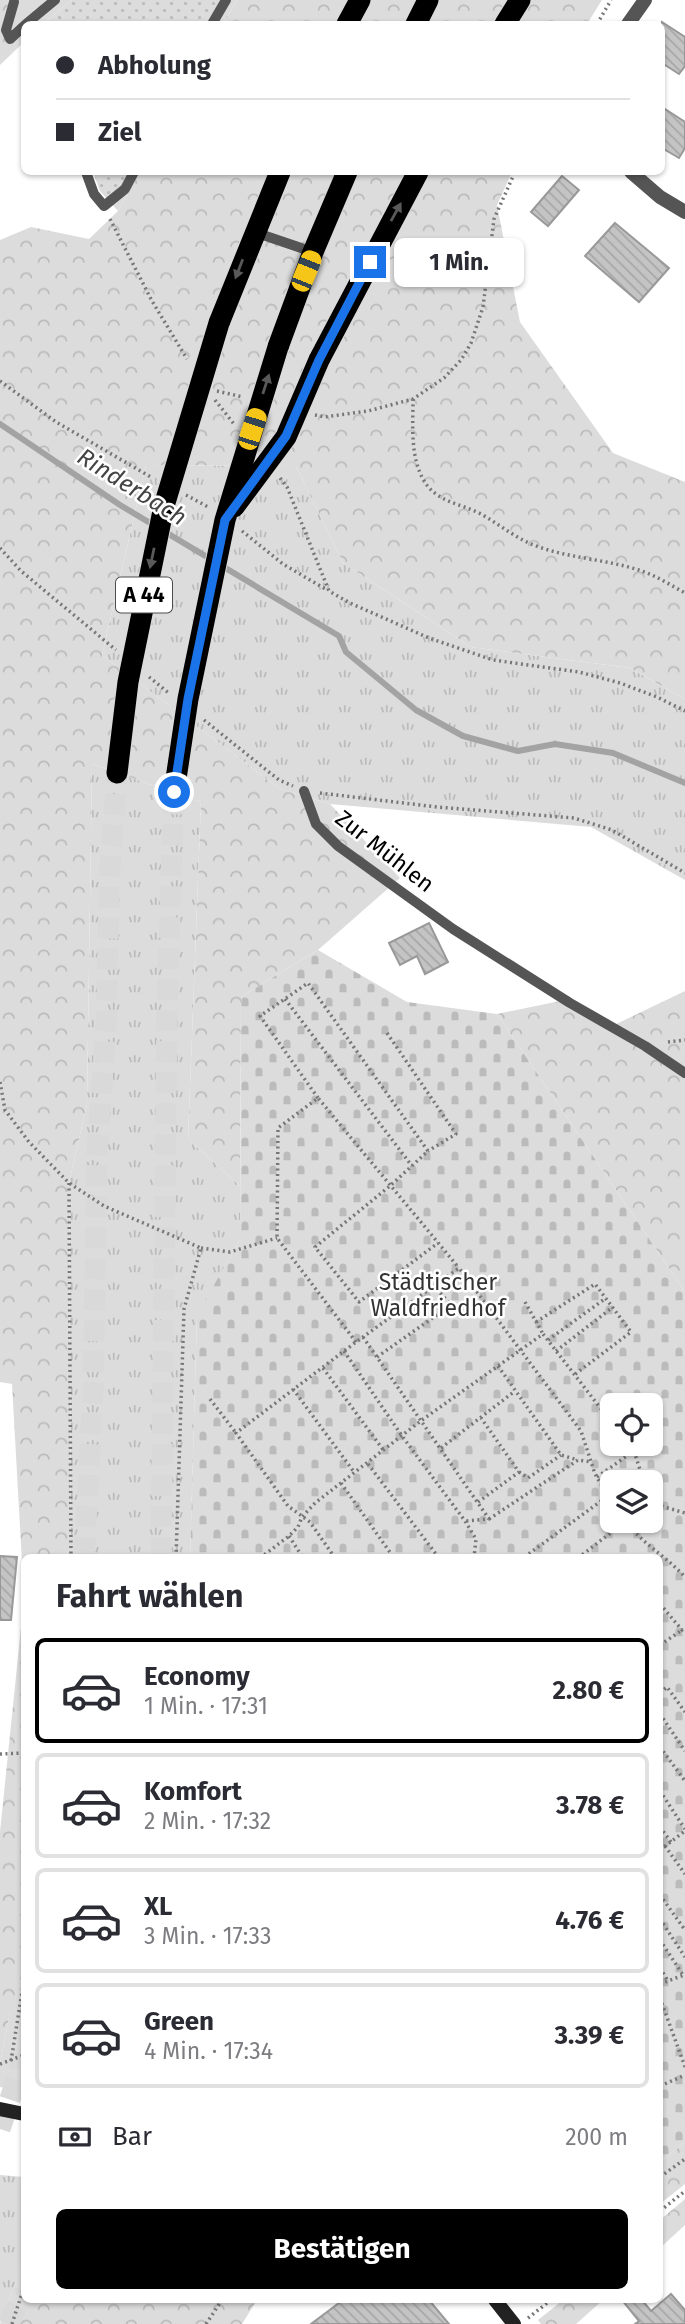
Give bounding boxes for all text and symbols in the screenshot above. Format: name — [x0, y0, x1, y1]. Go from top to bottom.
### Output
text: Abholung — [98, 50, 211, 81]
text: Ziel — [98, 117, 142, 148]
one-way arrow — [390, 202, 402, 222]
callout: 1 Min. — [394, 238, 524, 286]
route end — [354, 246, 386, 278]
car — [289, 248, 324, 294]
text: 1 Min. — [429, 248, 489, 276]
one-way arrow — [234, 259, 245, 280]
one-way arrow — [261, 373, 272, 394]
car — [236, 406, 269, 452]
water label: Rinderbach — [72, 442, 192, 532]
one-way arrow — [147, 547, 158, 569]
road number: A 44 — [116, 578, 172, 612]
route start — [158, 776, 190, 808]
street label: Zur Mühlen — [330, 804, 440, 898]
park label: Städtischer Waldfriedhof — [371, 1268, 508, 1322]
map controls — [600, 1393, 663, 1533]
button: locate — [600, 1393, 663, 1456]
button: layers — [600, 1470, 663, 1533]
text: Fahrt wählen — [56, 1577, 243, 1615]
icon: car — [60, 1659, 123, 1722]
text: Economy — [144, 1661, 250, 1692]
text: 2.80 € — [552, 1675, 624, 1706]
text: 1 Min. · 17:31 — [144, 1692, 268, 1720]
icon: car — [60, 1774, 123, 1837]
text: Komfort — [144, 1776, 242, 1807]
text: 3.78 € — [556, 1790, 624, 1821]
text: 2 Min. · 17:32 — [144, 1807, 271, 1835]
icon: car — [60, 1889, 123, 1952]
text: XL — [144, 1891, 172, 1922]
text: 4.76 € — [555, 1905, 624, 1936]
text: 3 Min. · 17:33 — [144, 1922, 272, 1950]
icon: car — [60, 2004, 123, 2067]
text: Green — [144, 2006, 214, 2037]
text: 3.39 € — [555, 2020, 624, 2051]
text: 4 Min. · 17:34 — [144, 2037, 273, 2065]
icon: cash — [56, 2118, 94, 2156]
text: Bar — [112, 2121, 152, 2152]
text: 200 m — [565, 2123, 628, 2151]
button: Bestätigen — [56, 2209, 628, 2289]

